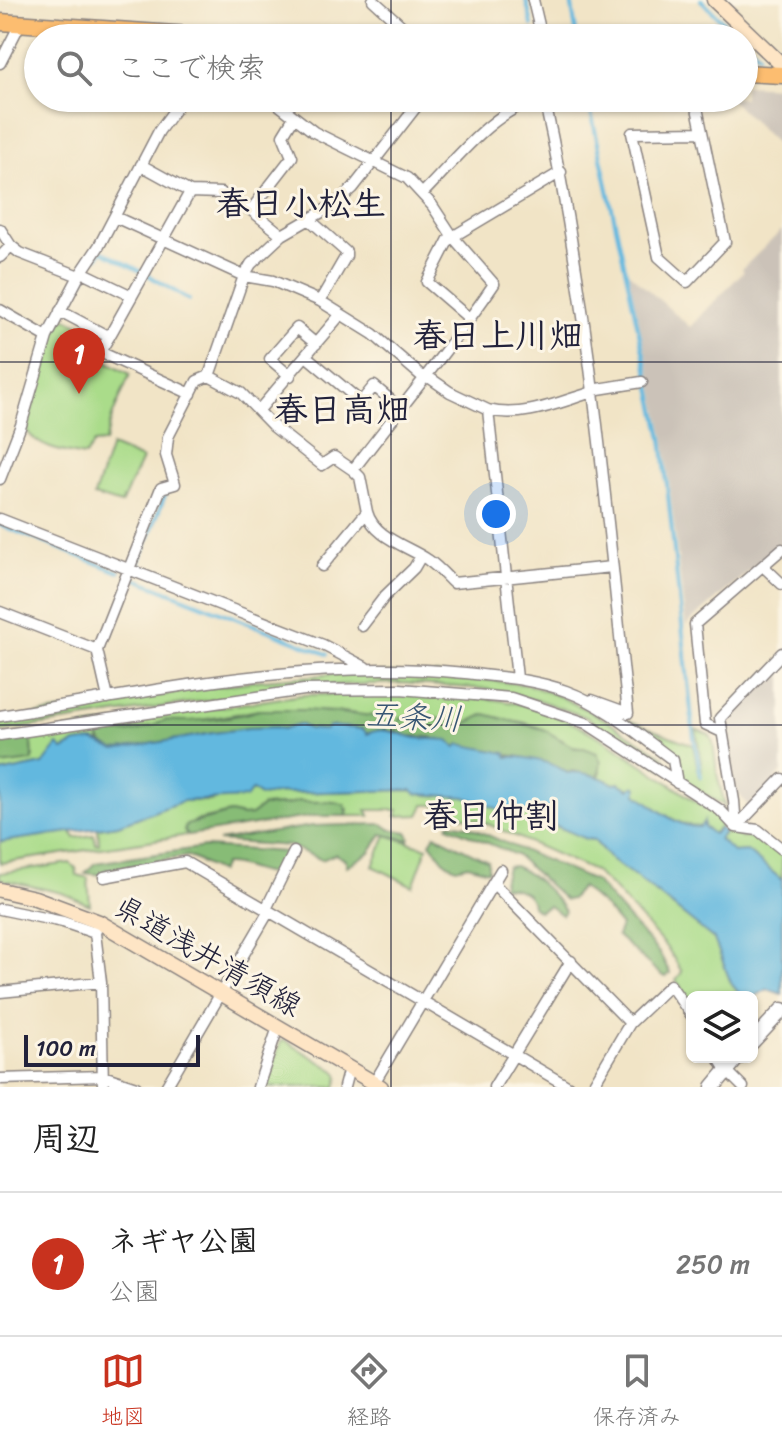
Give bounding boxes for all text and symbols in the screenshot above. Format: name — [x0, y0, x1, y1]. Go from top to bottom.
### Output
search box — [24, 24, 758, 112]
text: ここで検索 — [116, 41, 266, 95]
icon: search — [52, 46, 96, 90]
district label: 春日小松生 — [216, 174, 386, 234]
district label: 春日上川畑 — [413, 306, 583, 366]
pin: 1 — [53, 328, 105, 394]
district label: 春日高畑 — [274, 380, 410, 440]
your location — [476, 494, 516, 534]
water label: 五条川 — [365, 686, 463, 748]
district label: 春日仲割 — [423, 786, 559, 846]
street label: 県道浅井清須線 — [104, 880, 312, 1032]
map controls — [686, 991, 758, 1063]
button: layers — [686, 991, 758, 1063]
text: 100 m — [36, 1029, 96, 1068]
scale bar — [24, 1031, 200, 1067]
text: 周辺 — [32, 1109, 100, 1169]
text: ネギヤ公園 — [108, 1214, 258, 1268]
text: 1 — [52, 1241, 64, 1287]
text: 250 m — [676, 1241, 750, 1287]
text: 公園 — [108, 1268, 160, 1314]
tab: 地図 — [101, 1349, 145, 1436]
tab: 経路 — [347, 1349, 391, 1436]
tab: 保存済み — [593, 1349, 681, 1436]

